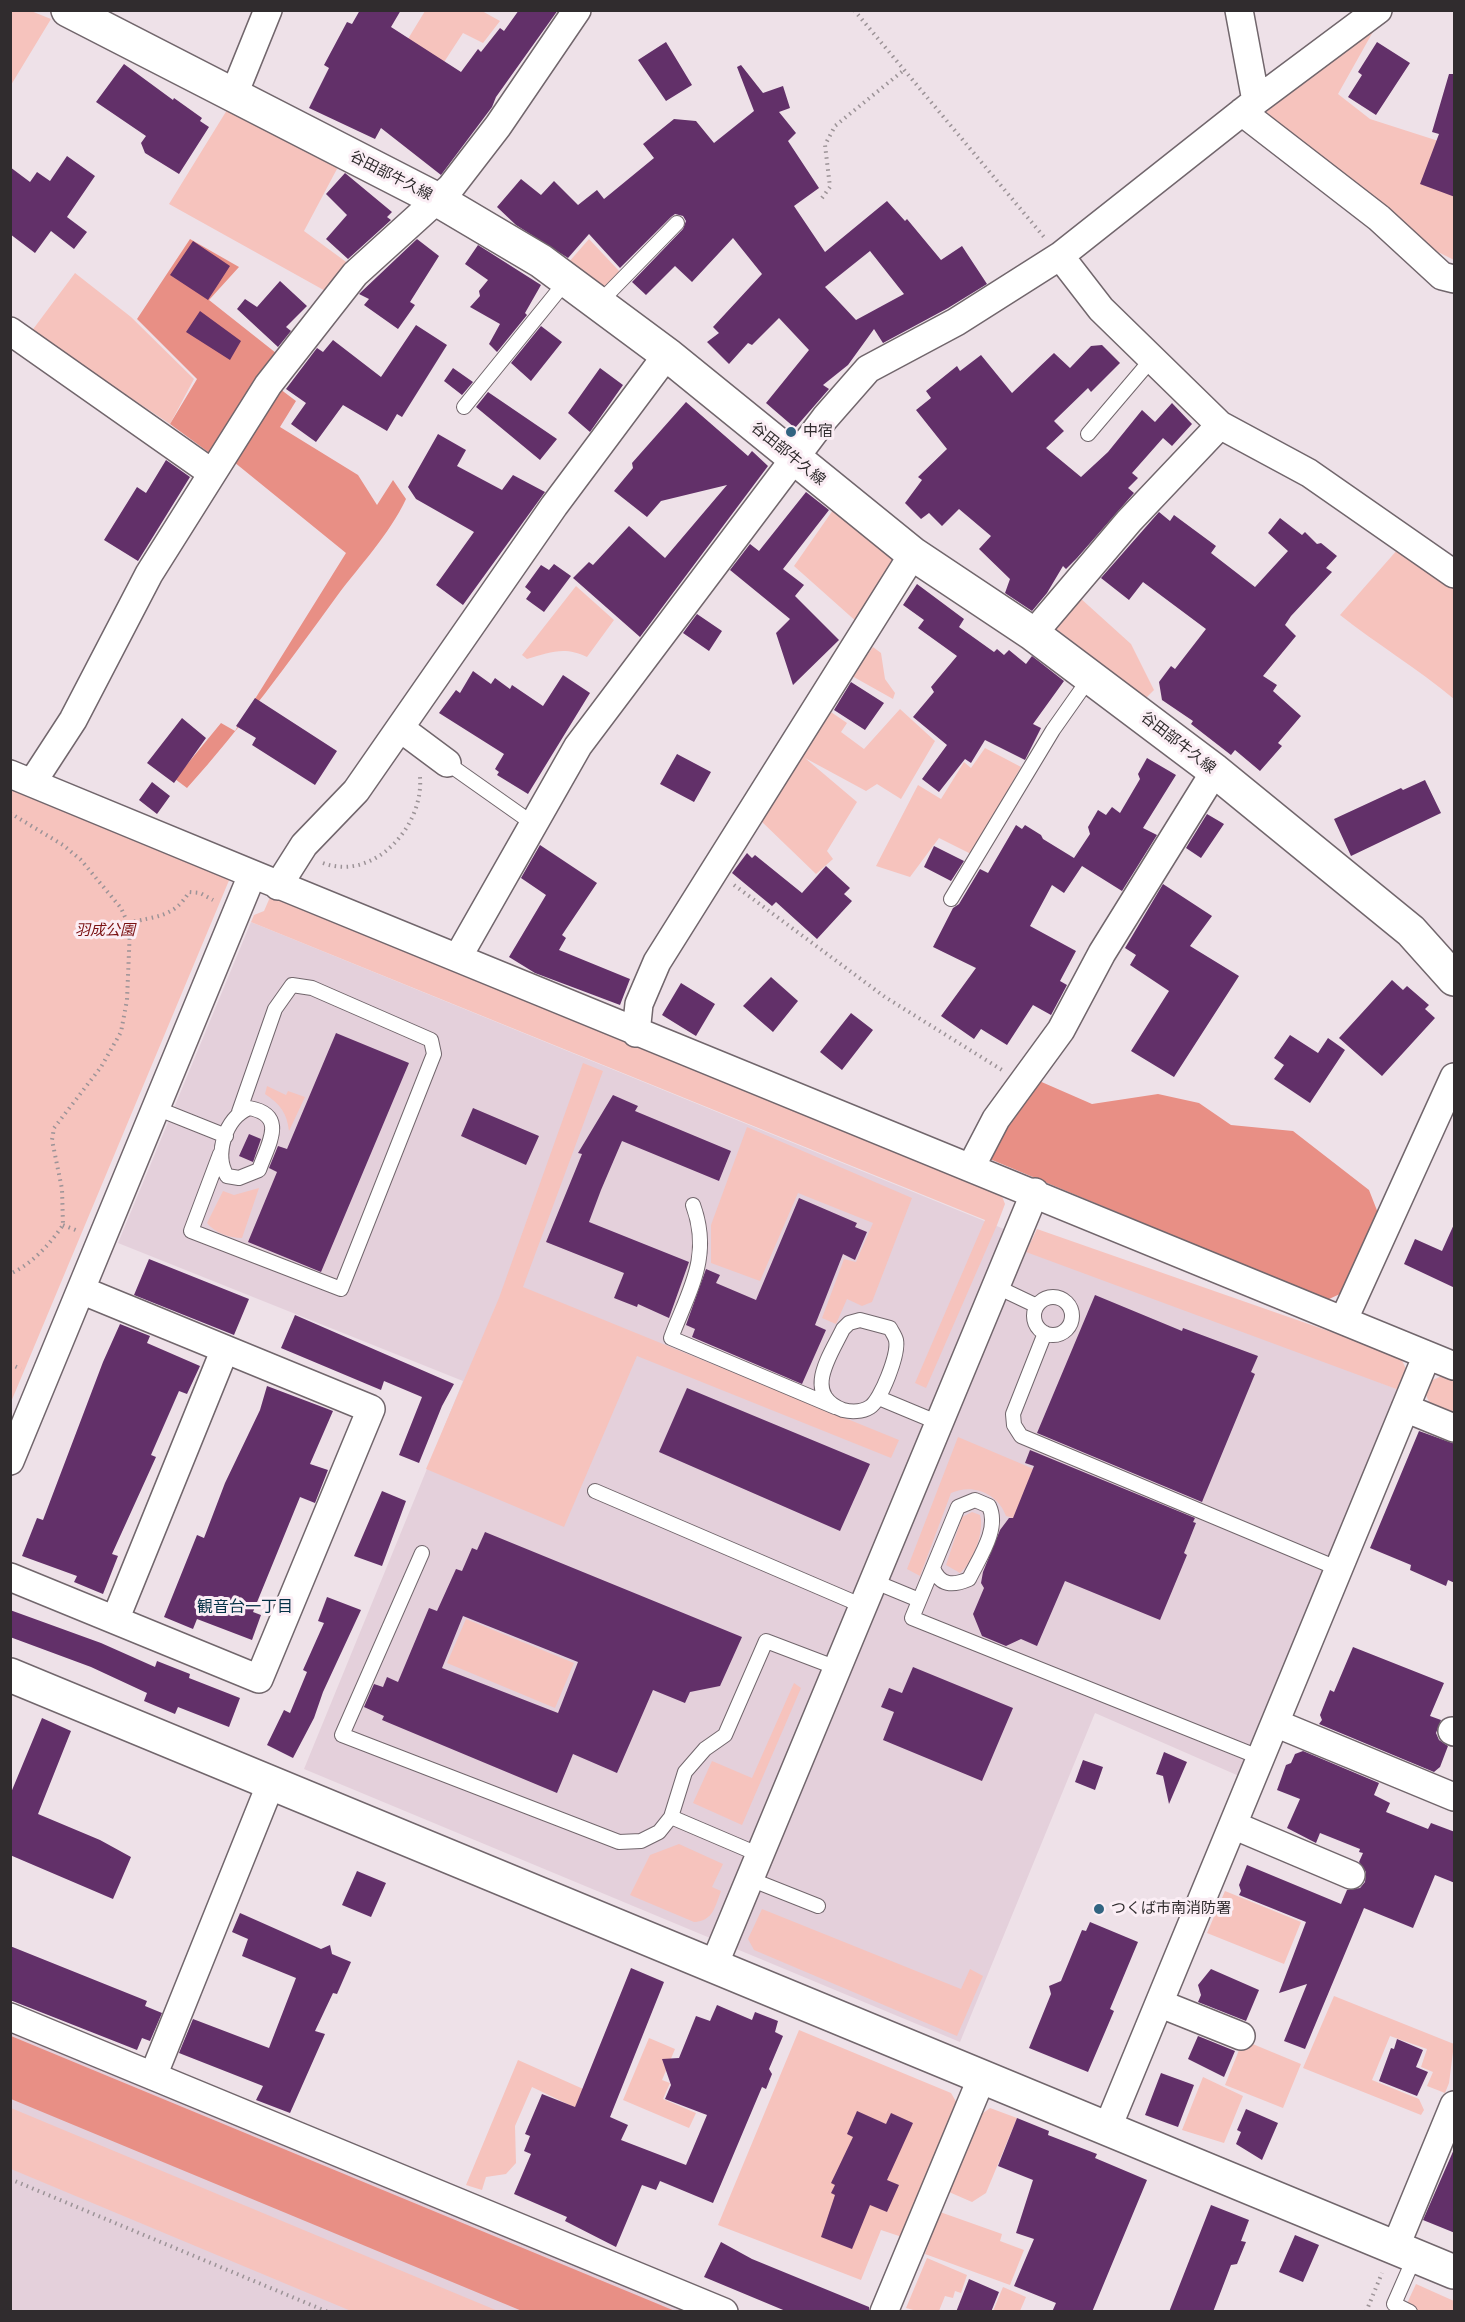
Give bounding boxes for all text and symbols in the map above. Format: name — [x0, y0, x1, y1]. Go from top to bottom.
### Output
street label: 谷田部牛久線 — [347, 148, 435, 204]
street label: 谷田部牛久線 — [747, 419, 829, 489]
place label: 中宿 — [803, 423, 833, 441]
marker: 中宿 — [784, 425, 798, 439]
street label: 谷田部牛久線 — [1137, 708, 1219, 778]
park label: 羽成公園 — [75, 922, 135, 940]
district label: 観音台一丁目 — [197, 1597, 293, 1617]
place label: つくば市南消防署 — [1111, 1900, 1231, 1918]
marker: つくば市南消防署 — [1092, 1902, 1106, 1916]

